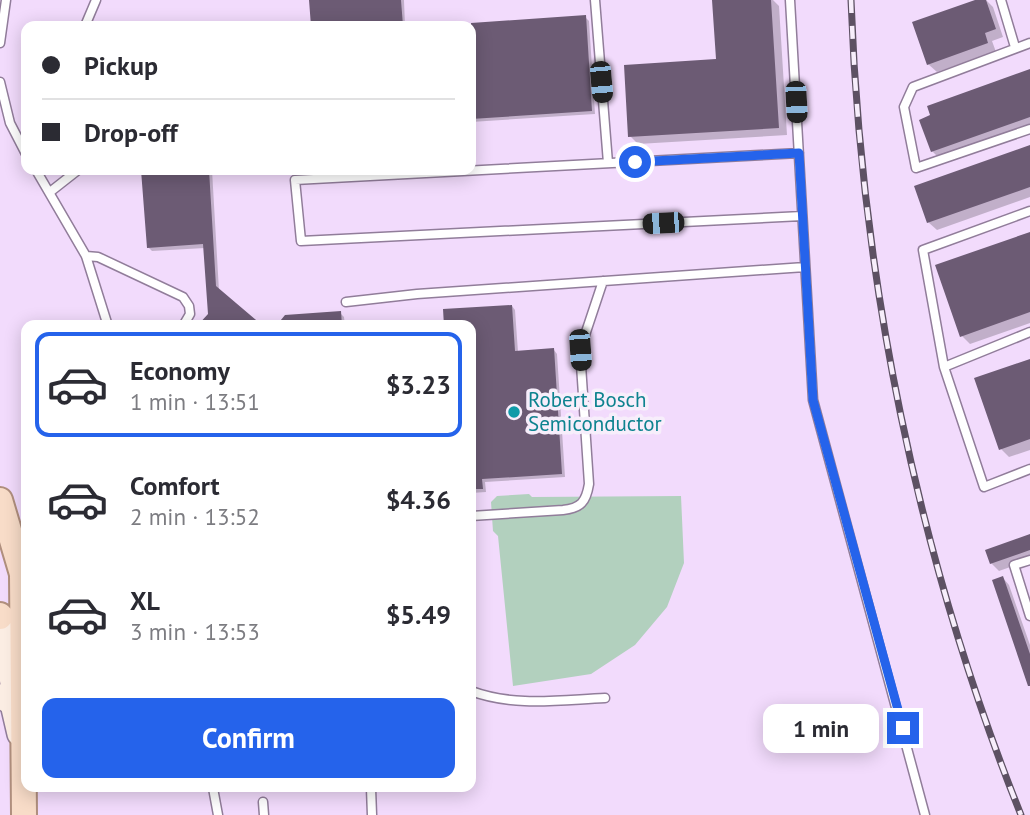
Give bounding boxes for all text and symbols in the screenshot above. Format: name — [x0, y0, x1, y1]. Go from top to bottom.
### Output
text: Pickup — [84, 49, 158, 82]
car — [589, 60, 614, 104]
car — [785, 80, 808, 124]
text: Drop-off — [84, 116, 178, 149]
route start — [619, 146, 651, 178]
car — [642, 211, 685, 235]
car — [569, 328, 592, 372]
icon: car — [46, 353, 109, 416]
text: Economy — [130, 354, 230, 387]
text: $3.23 — [386, 368, 451, 401]
place label: Robert Bosch Semiconductor — [528, 386, 662, 437]
text: 1 min · 13:51 — [130, 387, 260, 416]
marker: Robert Bosch Semiconductor — [506, 404, 522, 420]
icon: car — [46, 468, 109, 531]
text: Comfort — [130, 469, 220, 502]
text: $4.36 — [386, 483, 451, 516]
text: 2 min · 13:52 — [130, 502, 260, 531]
icon: car — [46, 583, 109, 646]
text: XL — [130, 584, 160, 617]
text: $5.49 — [386, 598, 451, 631]
text: 3 min · 13:53 — [130, 617, 260, 646]
button: Confirm — [42, 698, 455, 778]
callout: 1 min — [763, 704, 878, 752]
route end — [887, 712, 919, 744]
text: 1 min — [793, 714, 849, 743]

